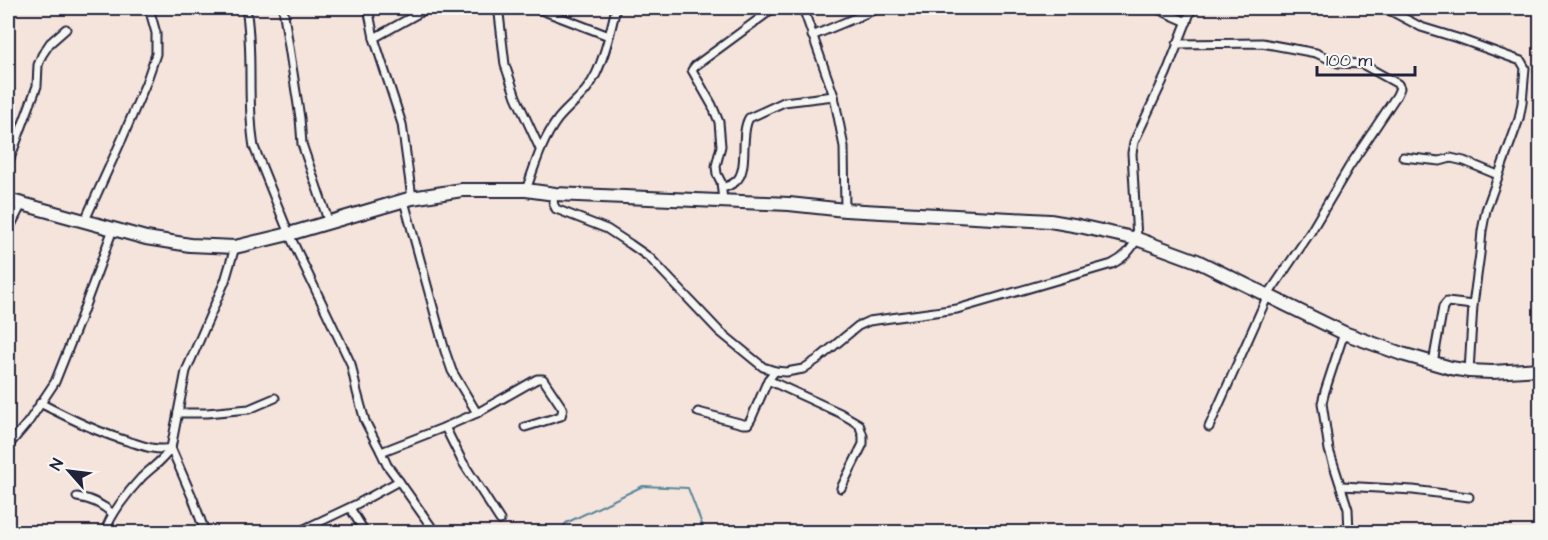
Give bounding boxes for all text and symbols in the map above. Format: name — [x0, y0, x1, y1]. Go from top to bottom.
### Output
scale bar — [1317, 39, 1414, 77]
text: 100 m — [1326, 48, 1372, 73]
north arrow — [39, 441, 99, 501]
text: N — [45, 455, 69, 474]

